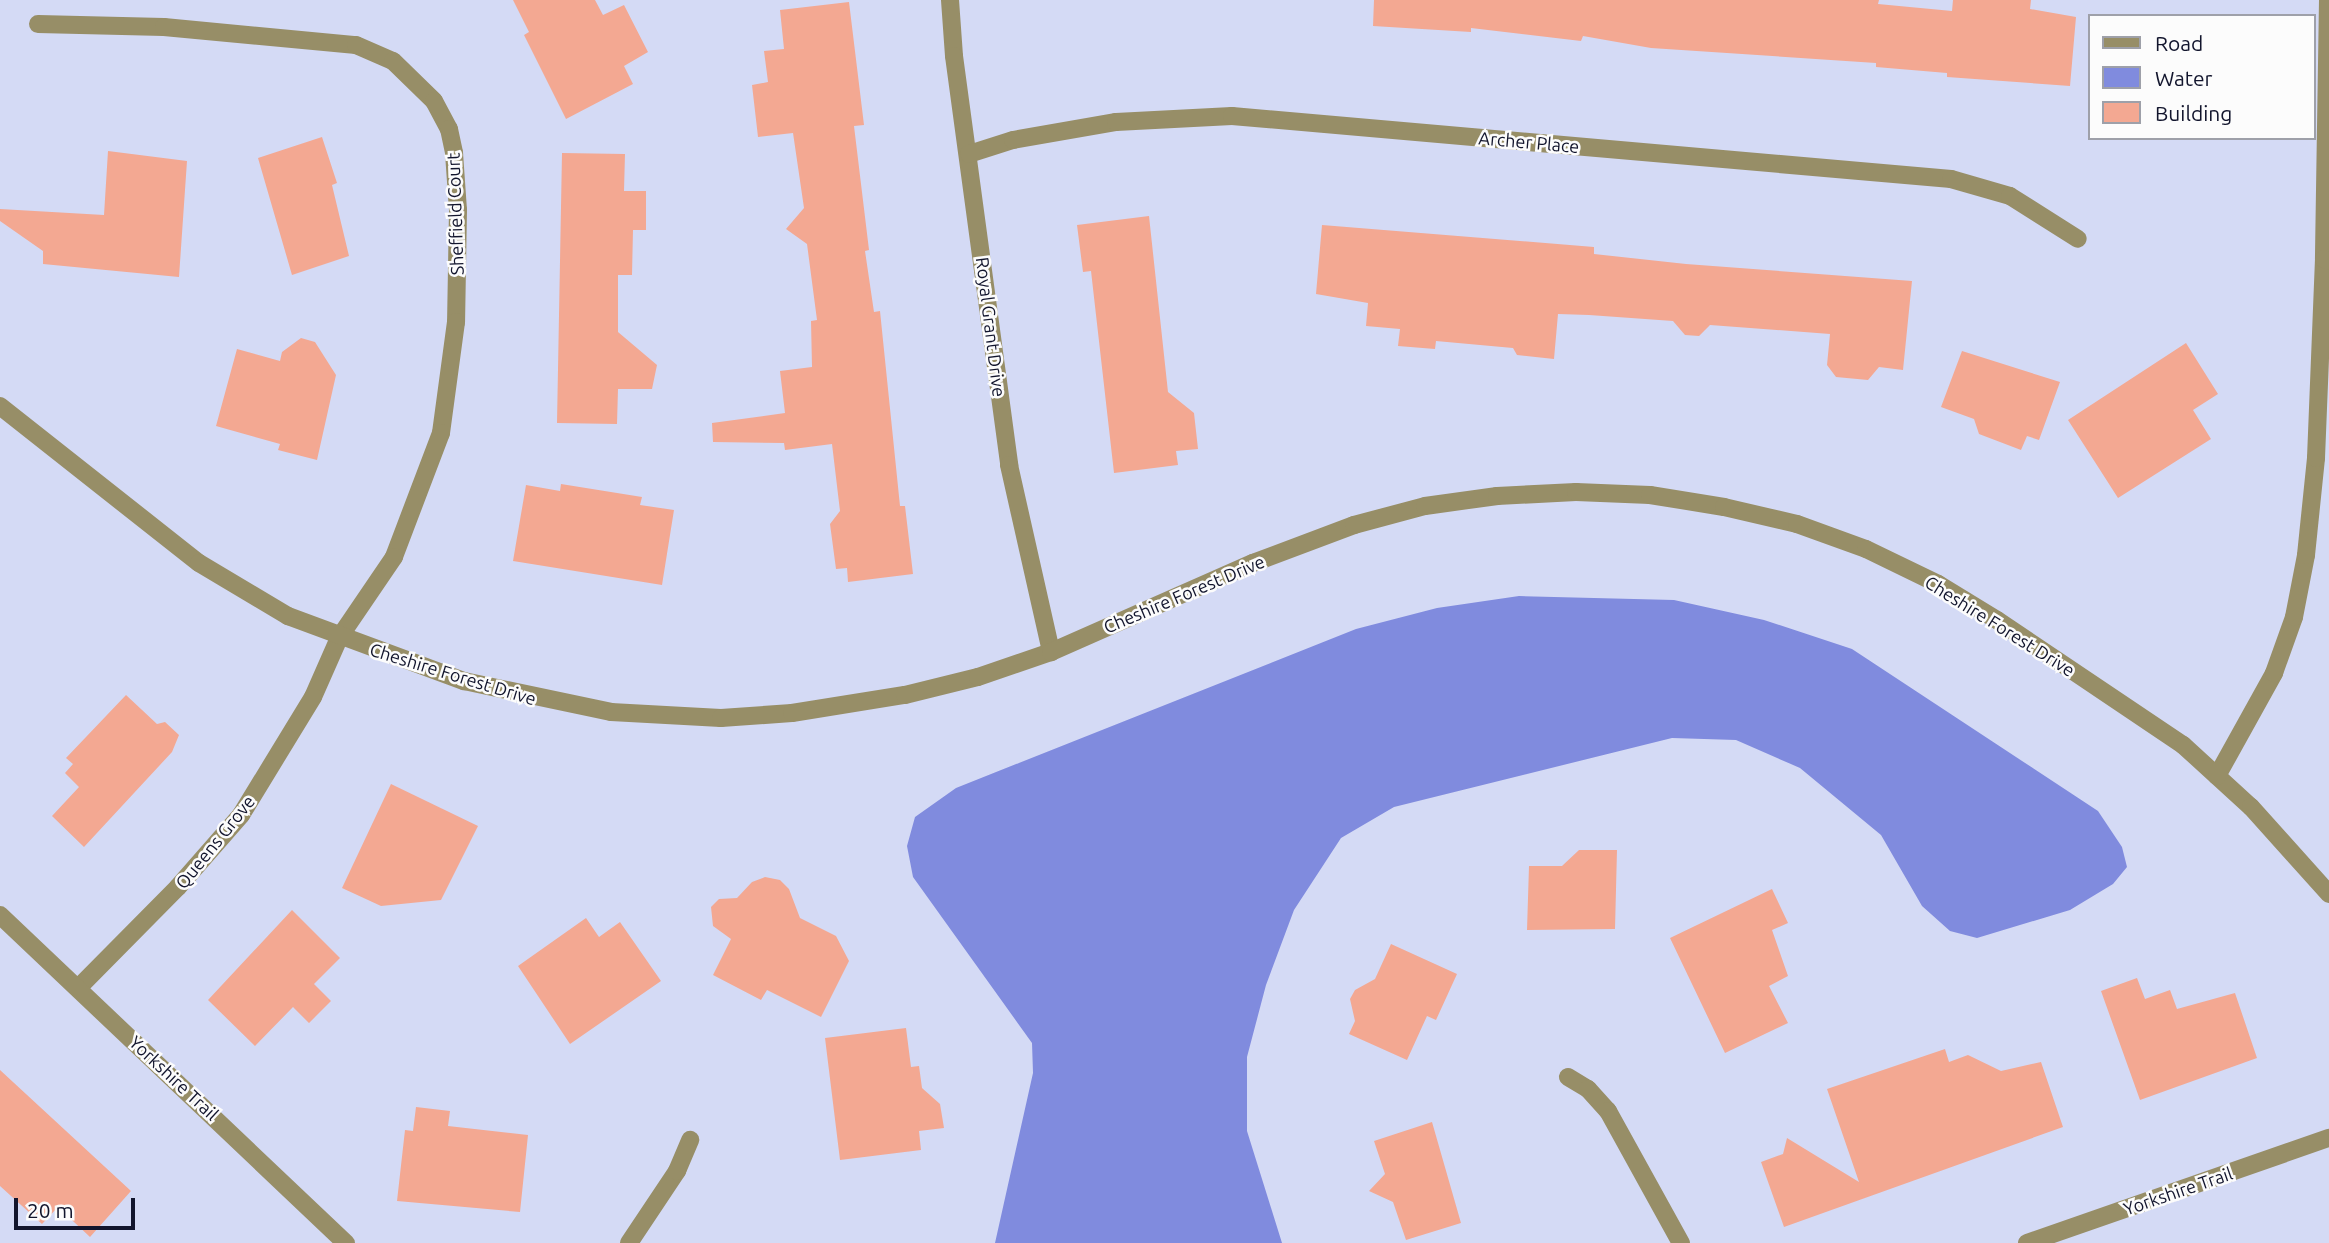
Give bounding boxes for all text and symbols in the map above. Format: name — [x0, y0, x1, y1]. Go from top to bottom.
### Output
legend — [2088, 14, 2315, 140]
text: Road — [2155, 31, 2203, 55]
text: Water — [2155, 66, 2213, 90]
text: Building — [2155, 101, 2232, 125]
street label: Archer Place — [1478, 127, 1580, 157]
street label: Sheffield Court — [442, 152, 468, 276]
street label: Royal Grant Drive — [972, 256, 1010, 398]
street label: Cheshire Forest Drive — [1100, 550, 1268, 638]
street label: Cheshire Forest Drive — [1921, 571, 2079, 681]
street label: Cheshire Forest Drive — [367, 638, 539, 710]
street label: Queens Grove — [171, 791, 259, 893]
street label: Yorkshire Trail — [125, 1031, 223, 1125]
street label: Yorkshire Trail — [2121, 1162, 2235, 1220]
scale bar — [18, 1184, 138, 1228]
text: 20 m — [27, 1198, 74, 1222]

